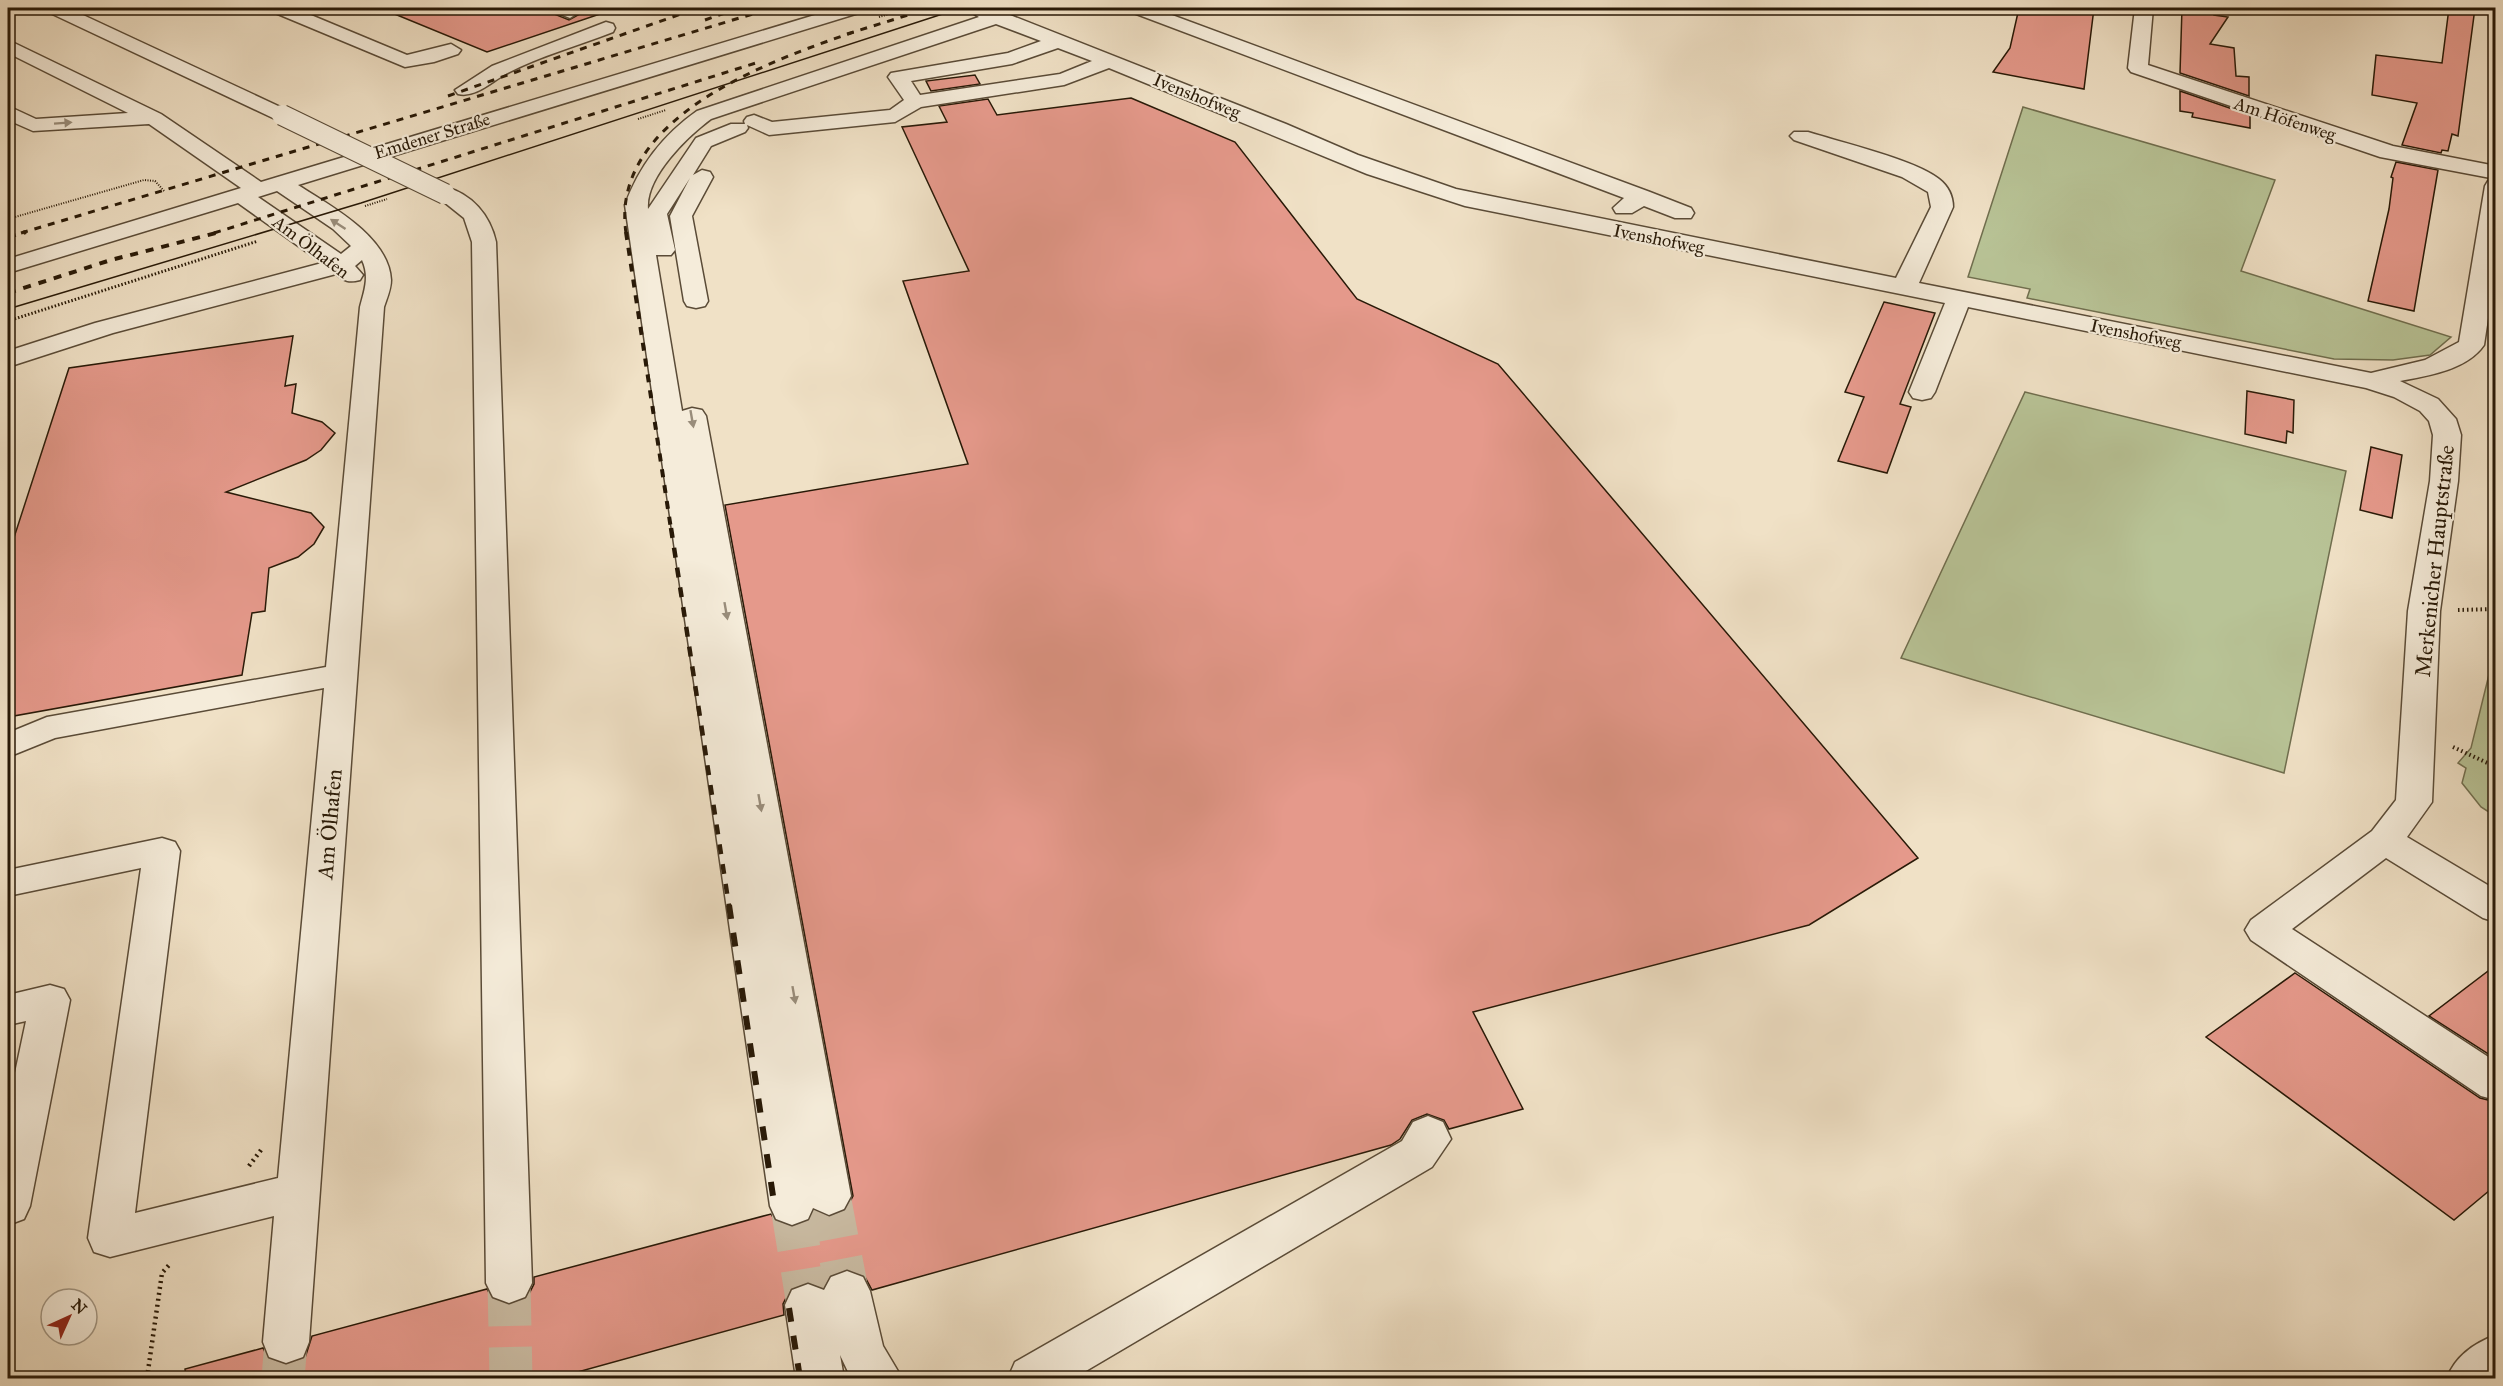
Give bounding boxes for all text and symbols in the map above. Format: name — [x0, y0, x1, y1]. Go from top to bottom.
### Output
street label: Ivenshofweg — [1150, 69, 1244, 125]
street label: Am Höfenweg — [2230, 92, 2339, 147]
street label: Emdener Straße — [371, 108, 493, 164]
one-way arrow — [53, 119, 72, 128]
street label: Am Ölhafen — [267, 210, 355, 283]
one-way arrow — [330, 218, 346, 229]
street label: Ivenshofweg — [1611, 219, 1707, 260]
street label: Ivenshofweg — [2088, 314, 2184, 355]
one-way arrow — [688, 410, 697, 429]
street label: Merkenicher Hauptstraße — [2409, 444, 2460, 678]
one-way arrow — [722, 602, 731, 621]
street label: Am Ölhafen — [311, 768, 348, 881]
one-way arrow — [756, 794, 765, 813]
one-way arrow — [790, 986, 799, 1005]
north arrow — [39, 1287, 99, 1347]
text: N — [68, 1295, 91, 1319]

